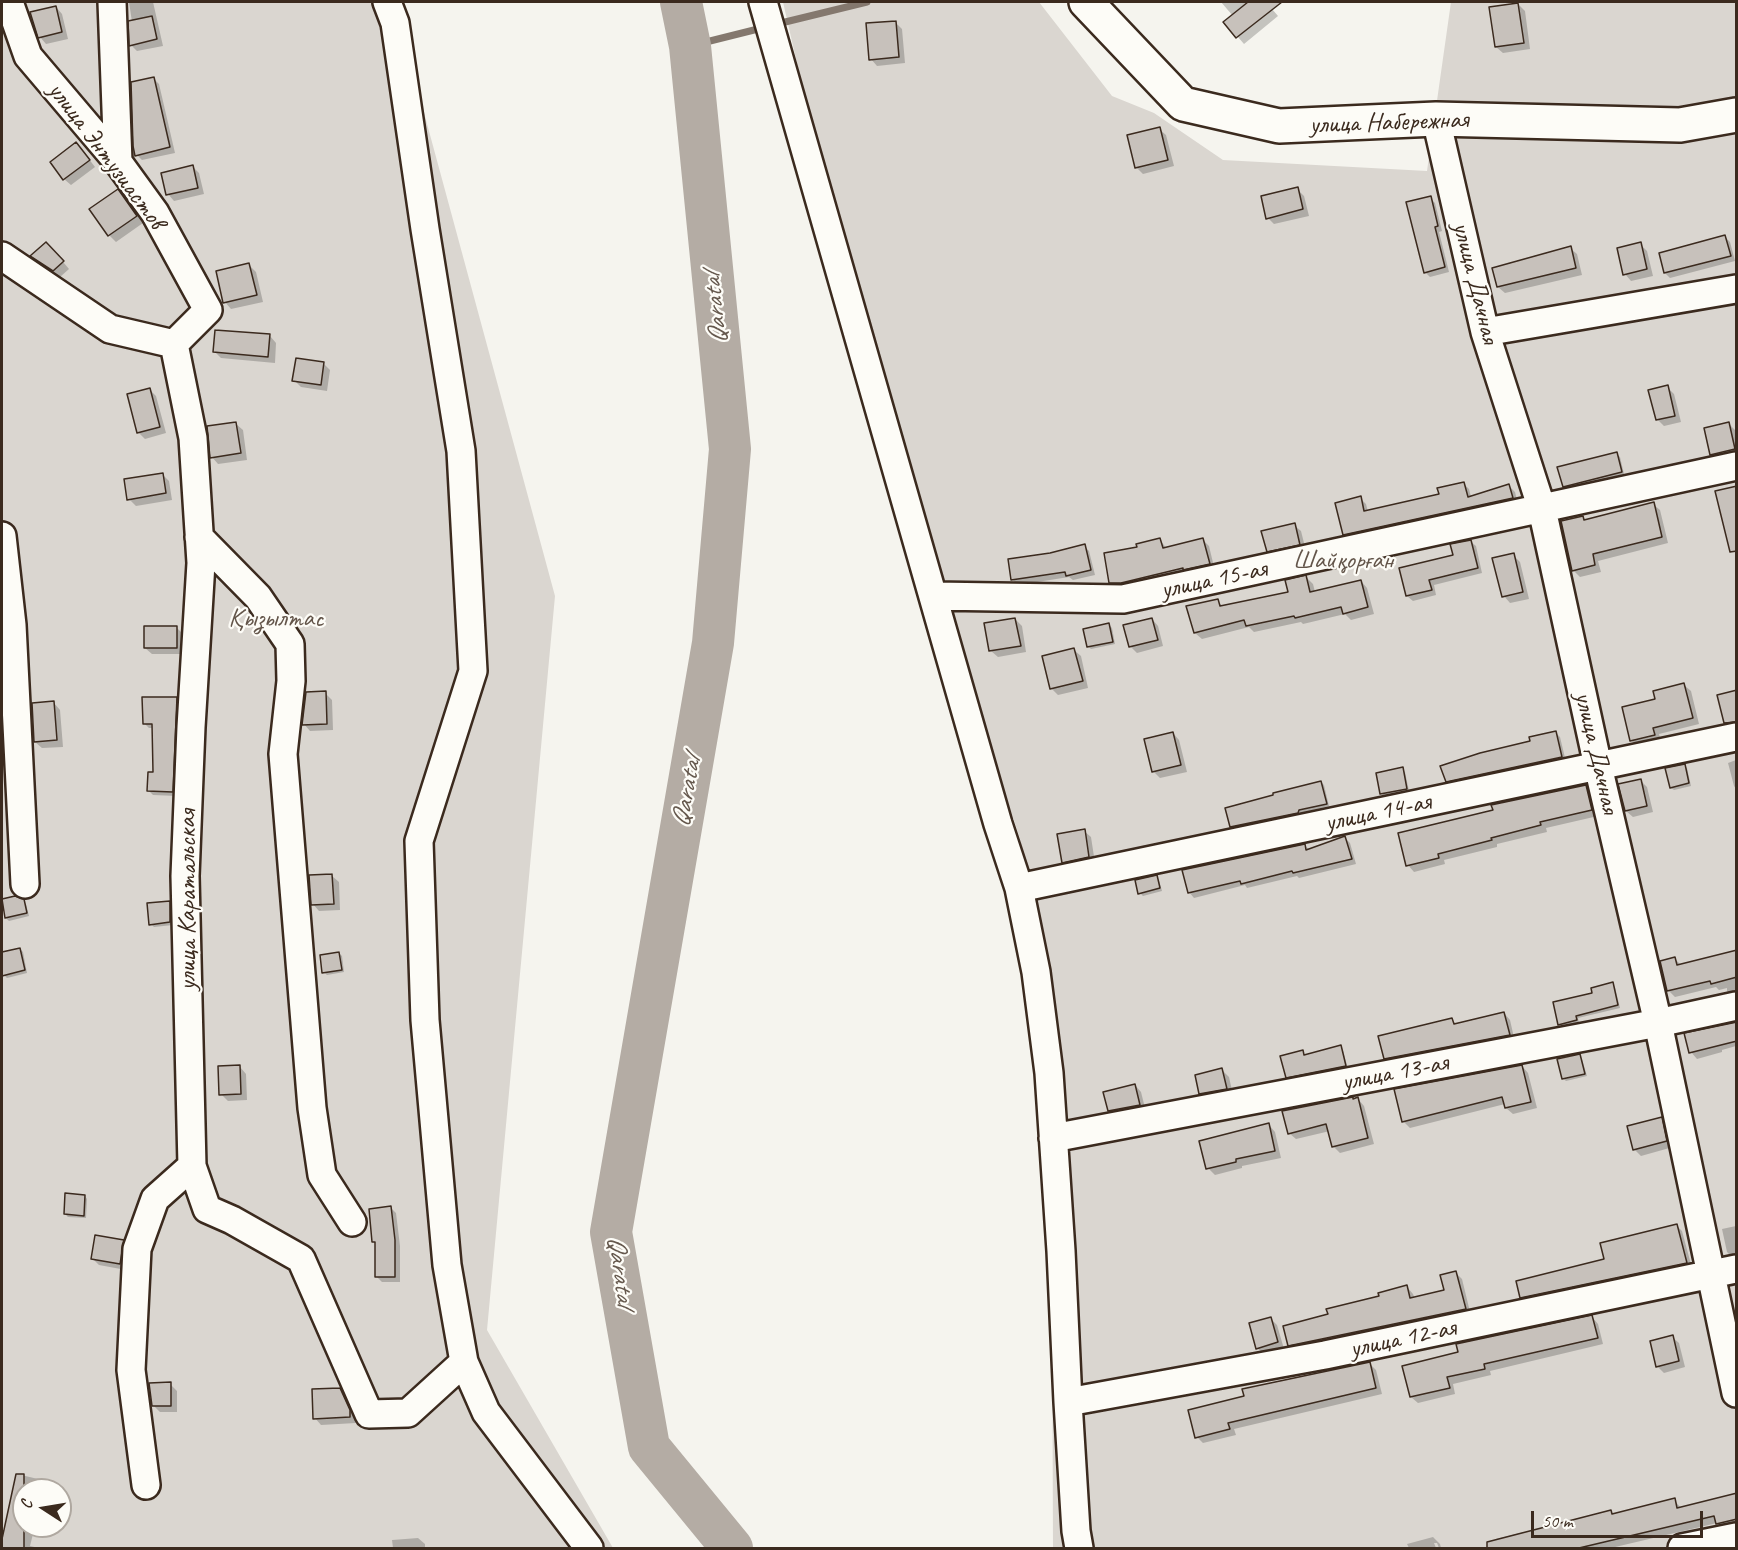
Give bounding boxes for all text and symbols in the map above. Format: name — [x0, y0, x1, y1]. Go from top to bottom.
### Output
street label: улица Энтузиастов — [41, 76, 171, 236]
street label: улица Набережная — [1309, 105, 1469, 141]
street label: улица Дачная — [1445, 219, 1505, 347]
water label: Qaratal — [696, 272, 736, 346]
park label: Шайқорған — [1293, 545, 1393, 577]
street label: улица 15-ая — [1158, 554, 1270, 606]
park label: Қызылтас — [228, 603, 324, 635]
street label: улица Дачная — [1567, 689, 1625, 817]
water label: Qaratal — [665, 754, 709, 830]
street label: улица 14-ая — [1322, 787, 1434, 839]
street label: улица Каратальская — [172, 809, 204, 991]
street label: улица 13-ая — [1339, 1047, 1451, 1099]
water label: Qaratal — [599, 1234, 641, 1308]
street label: улица 12-ая — [1347, 1313, 1459, 1365]
north arrow — [12, 1478, 72, 1538]
text: С — [16, 1499, 37, 1511]
scale bar — [1534, 1499, 1706, 1537]
text: 50 m — [1542, 1510, 1573, 1532]

